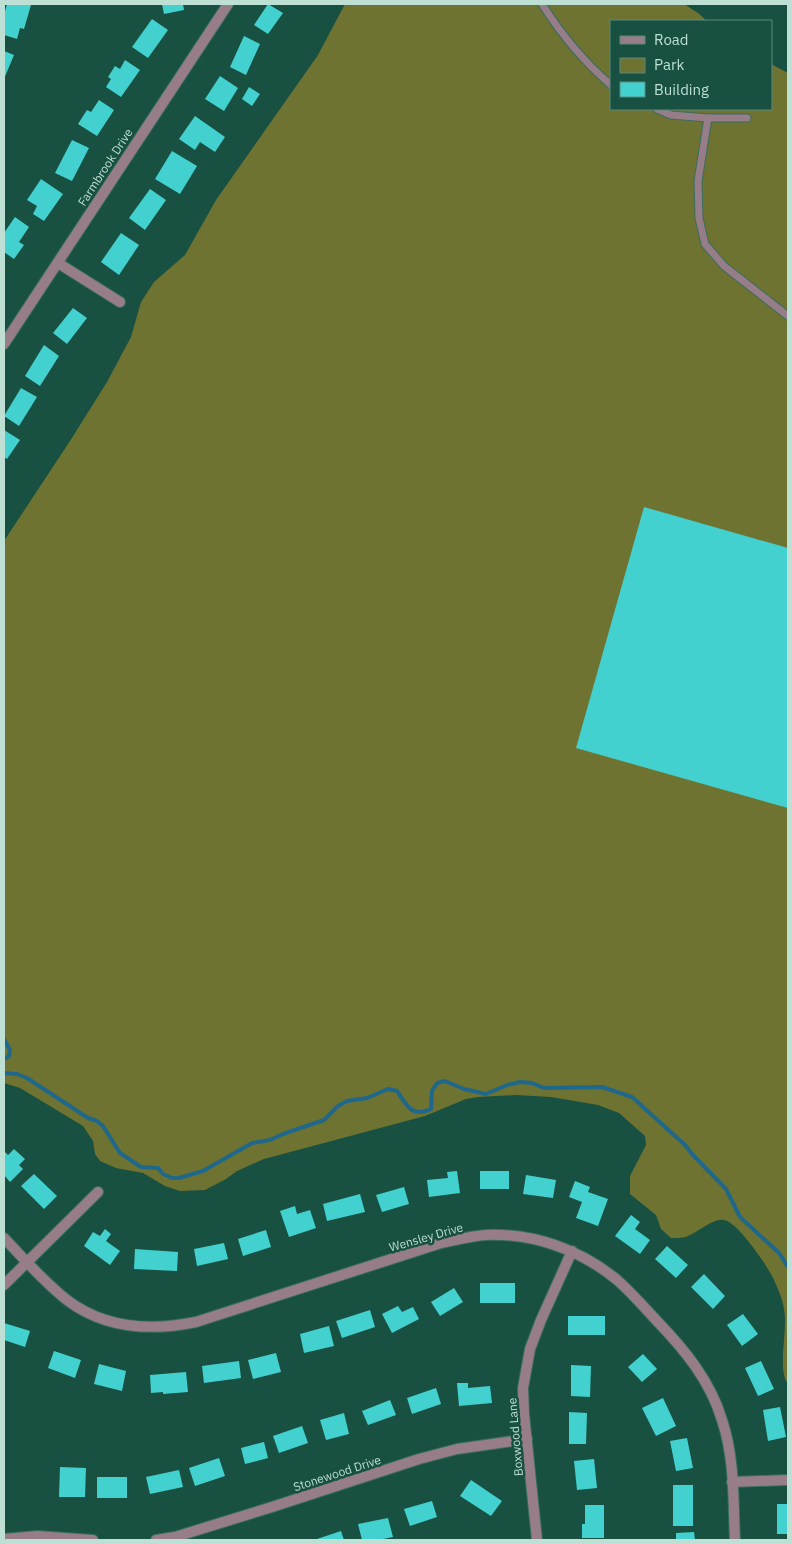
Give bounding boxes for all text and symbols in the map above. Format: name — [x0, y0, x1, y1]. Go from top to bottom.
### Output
legend — [610, 20, 772, 110]
text: Road — [654, 30, 689, 49]
text: Park — [654, 55, 684, 74]
text: Building — [654, 80, 709, 99]
street label: Farmbrook Drive — [74, 125, 136, 209]
street label: Wensley Drive — [387, 1219, 465, 1255]
street label: Boxwood Lane — [504, 1397, 526, 1477]
street label: Stonewood Drive — [291, 1452, 383, 1494]

